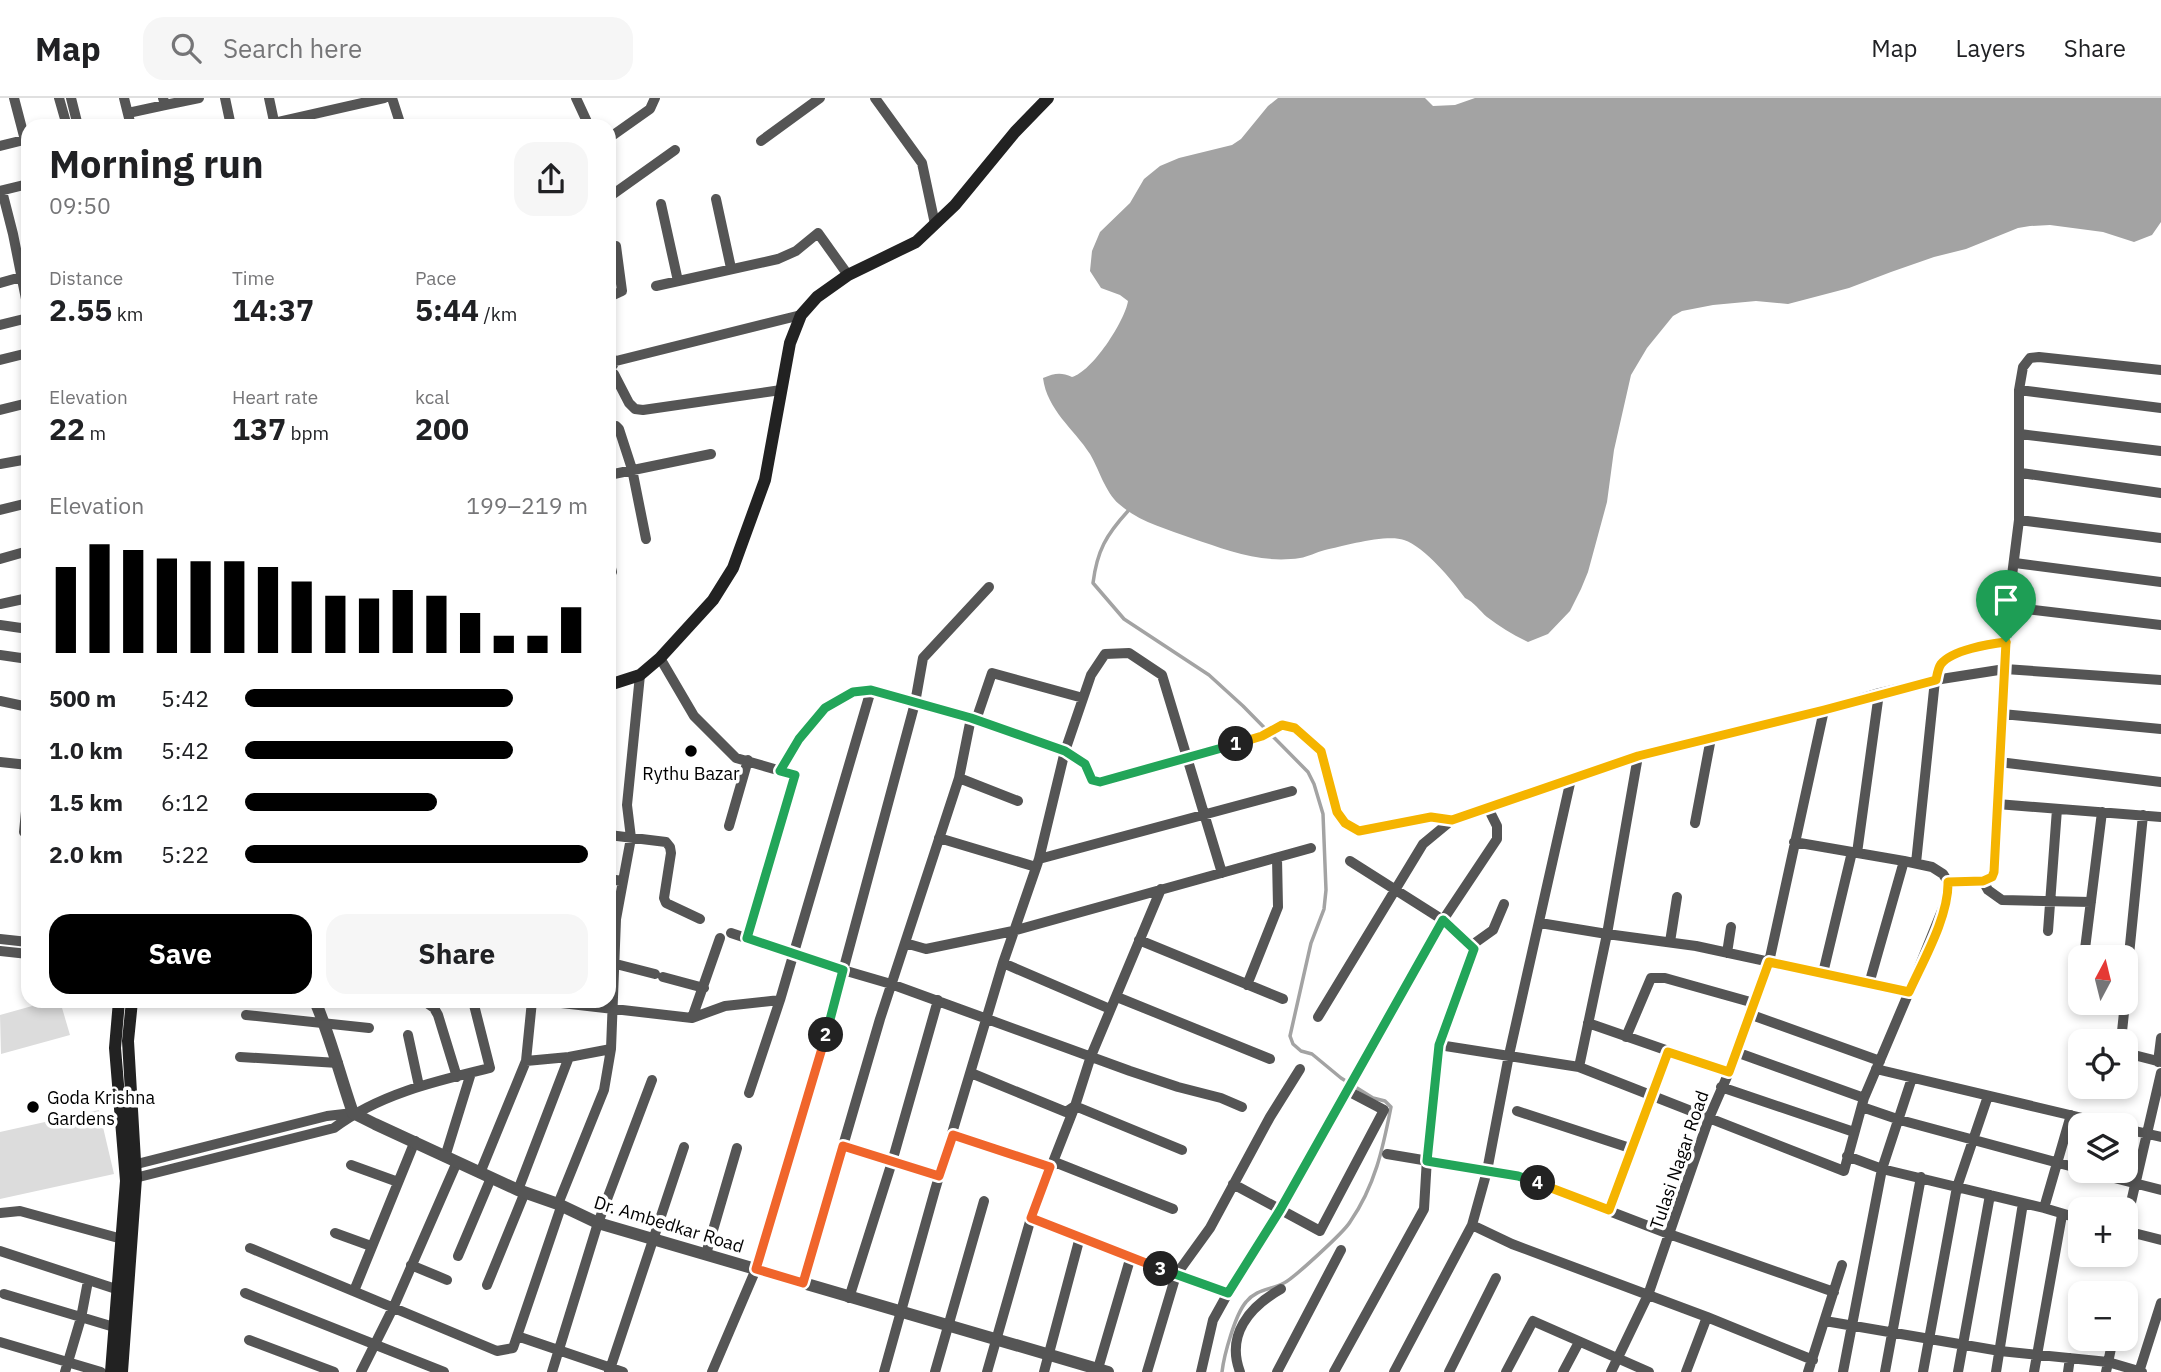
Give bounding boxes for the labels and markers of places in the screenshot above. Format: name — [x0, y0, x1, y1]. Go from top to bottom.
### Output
pin — [1976, 570, 2036, 642]
pin: 1 — [1218, 726, 1254, 762]
marker: Rythu Bazar — [683, 743, 699, 759]
place label: Rythu Bazar — [642, 762, 740, 785]
pin: 2 — [808, 1018, 844, 1052]
place label: Goda Krishna Gardens — [47, 1086, 155, 1130]
marker: Goda Krishna Gardens — [25, 1099, 41, 1115]
pin: 4 — [1520, 1166, 1556, 1200]
pin: 3 — [1144, 1252, 1178, 1286]

